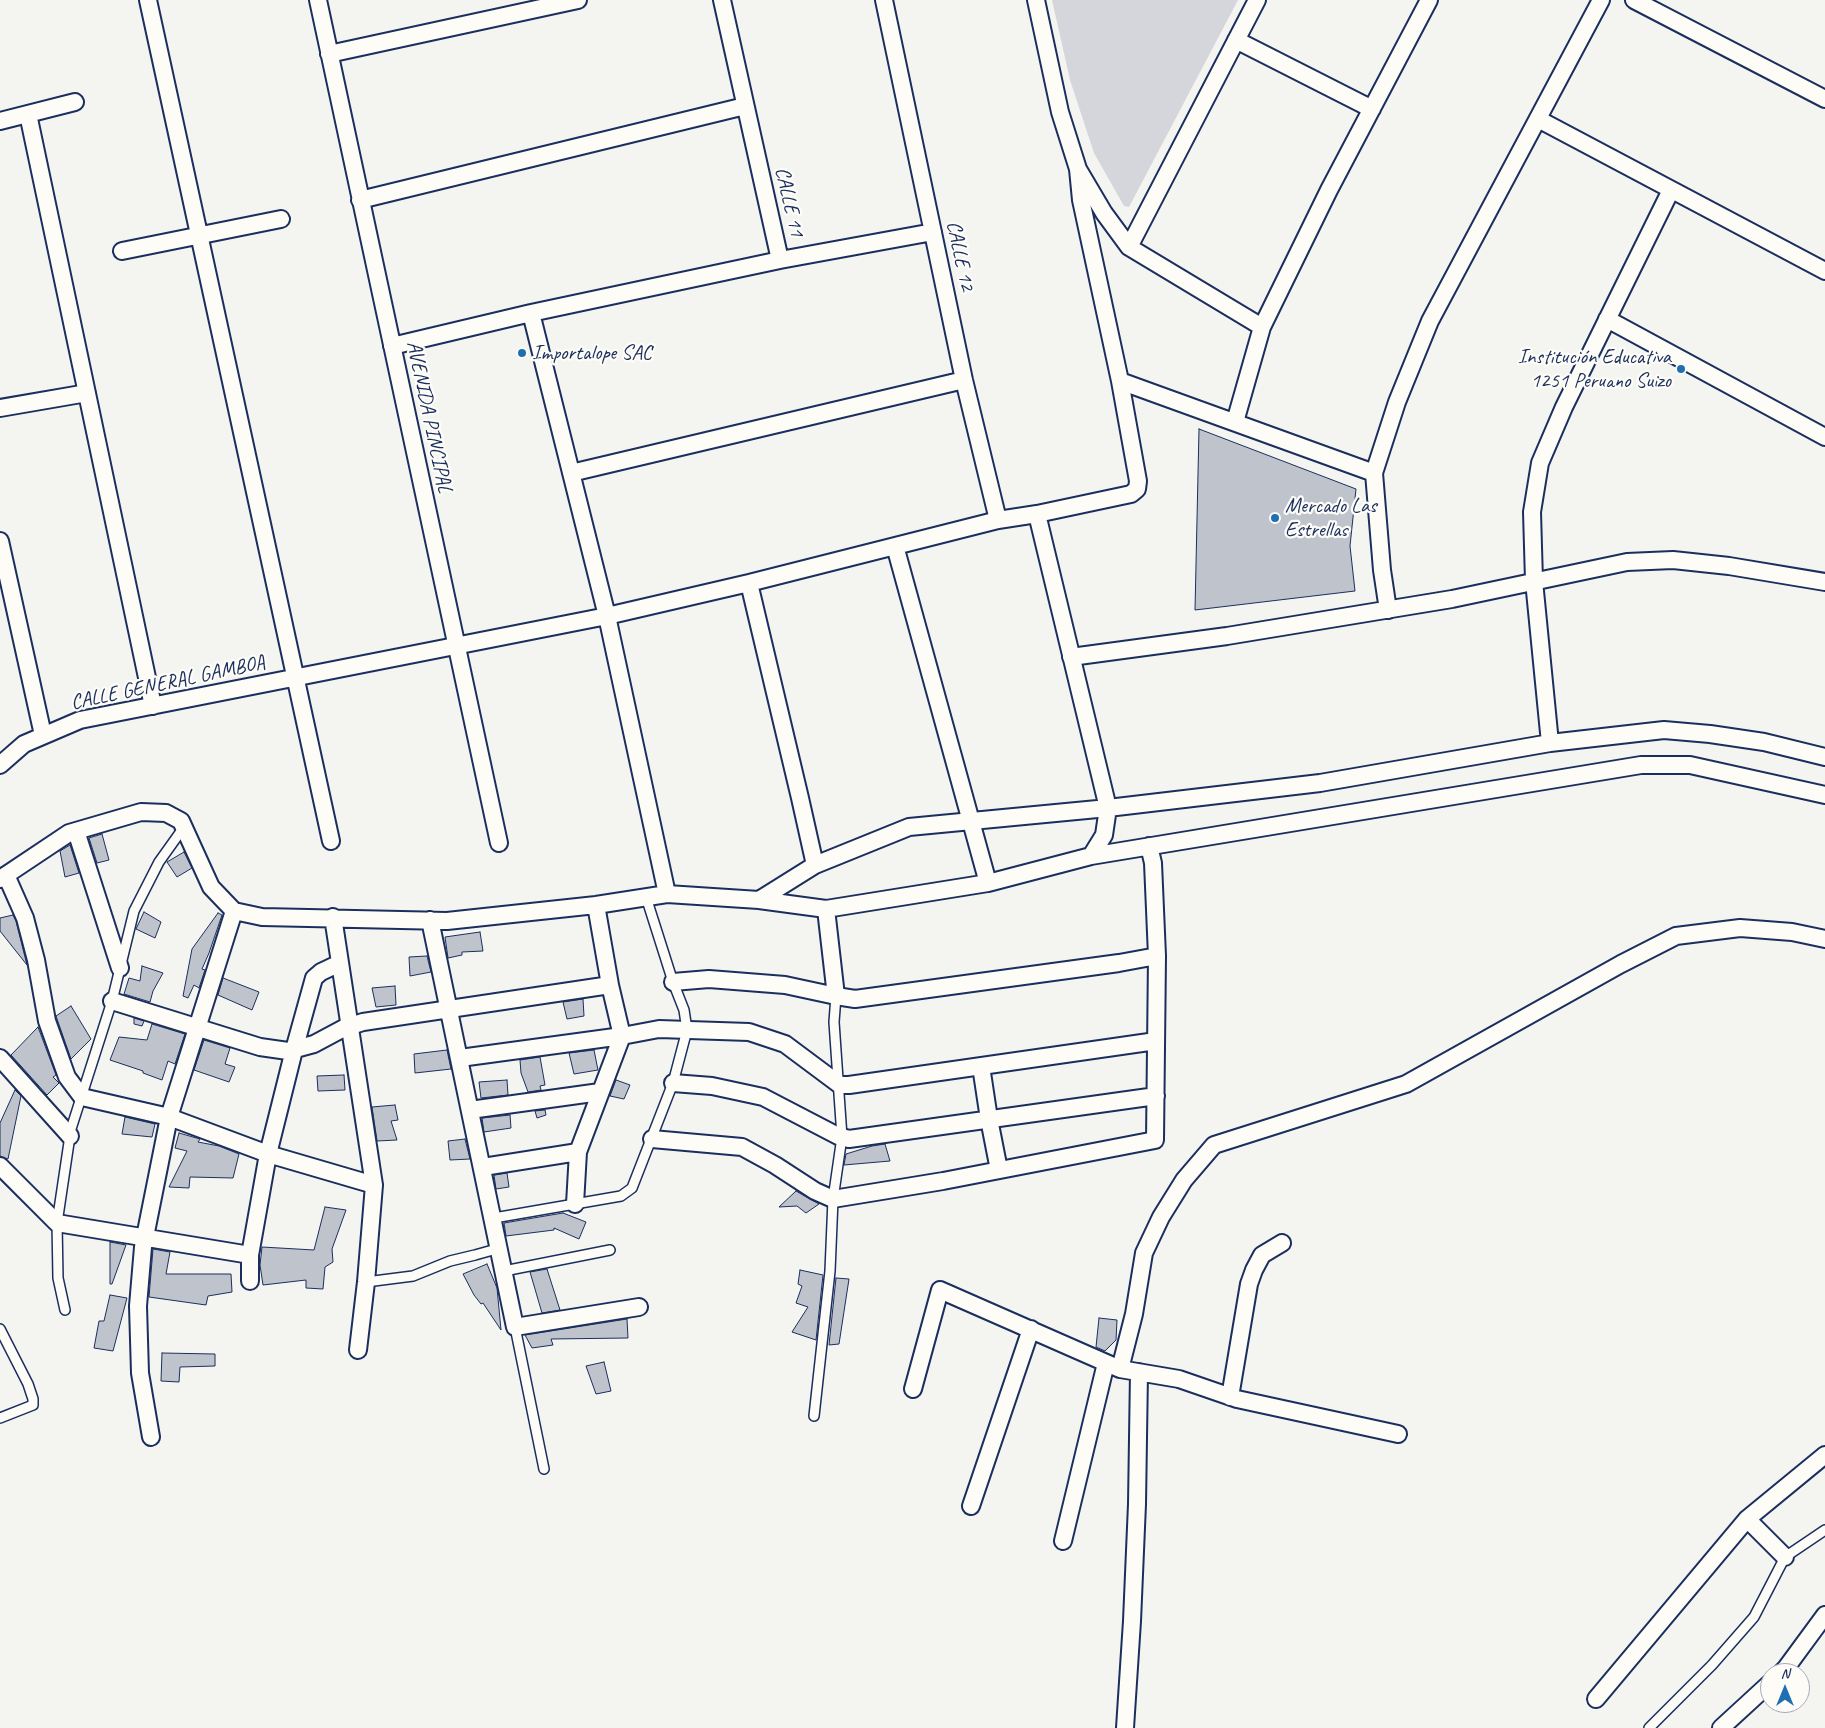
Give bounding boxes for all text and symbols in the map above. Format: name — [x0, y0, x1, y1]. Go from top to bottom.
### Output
street label: CALLE 11 — [769, 165, 809, 239]
street label: CALLE 12 — [940, 219, 980, 293]
street label: AVENIDA PINCIPAL — [401, 339, 457, 495]
place label: Importalope SAC — [532, 340, 652, 366]
place label: Institución Educativa 1251 Peruano Suizo — [1518, 344, 1671, 394]
marker: Importalope SAC — [516, 347, 528, 359]
marker: Institución Educativa 1251 Peruano Suizo — [1675, 363, 1687, 375]
place label: Mercado Las Estrellas — [1285, 493, 1376, 543]
marker: Mercado Las Estrellas — [1269, 512, 1281, 524]
street label: CALLE GENERAL GAMBOA — [69, 650, 267, 716]
north arrow — [1760, 1663, 1810, 1713]
text: N — [1781, 1665, 1789, 1682]

